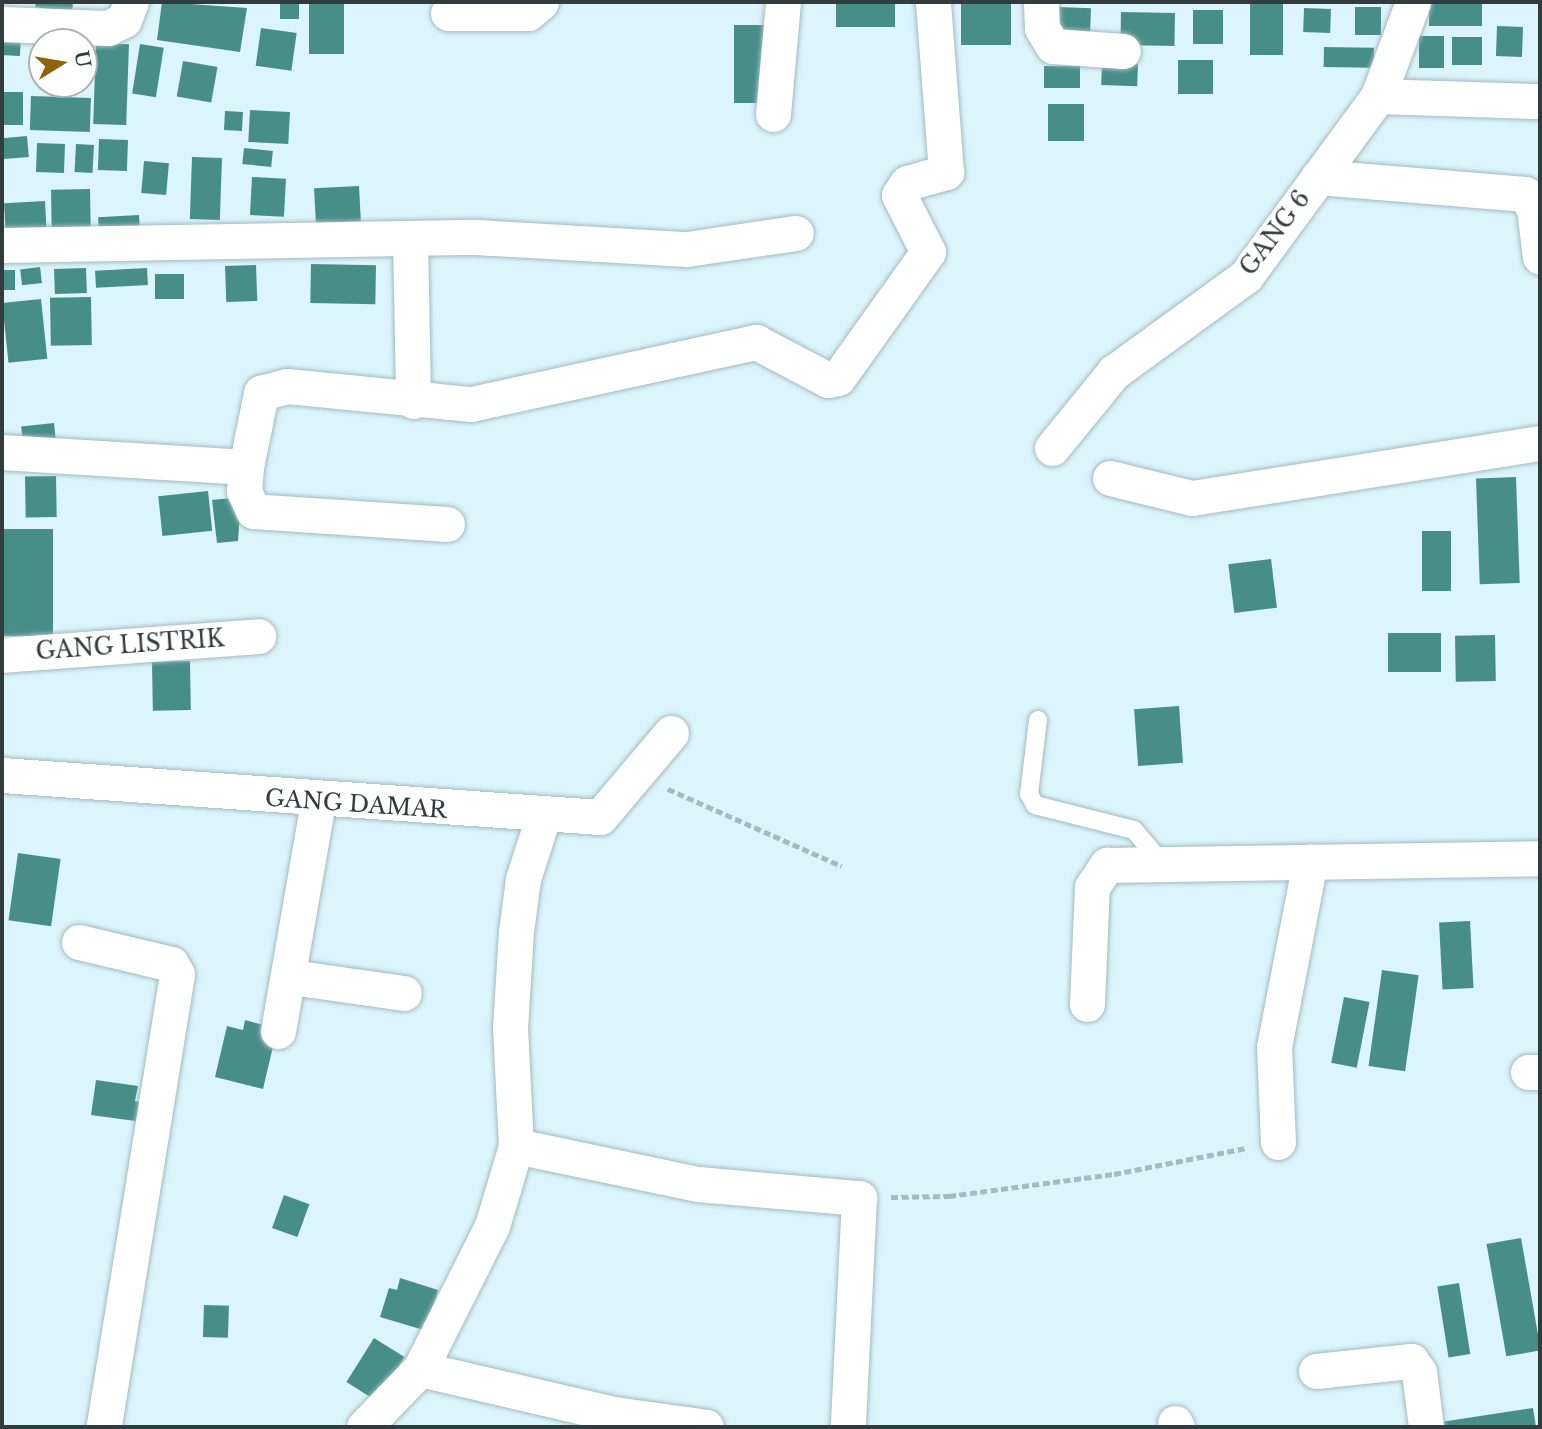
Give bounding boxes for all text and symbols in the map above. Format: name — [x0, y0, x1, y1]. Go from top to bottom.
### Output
north arrow — [28, 28, 98, 98]
text: U — [69, 49, 95, 70]
street label: GANG 6 — [1234, 185, 1316, 281]
street label: GANG LISTRIK — [34, 625, 226, 665]
street label: GANG DAMAR — [264, 784, 448, 824]

